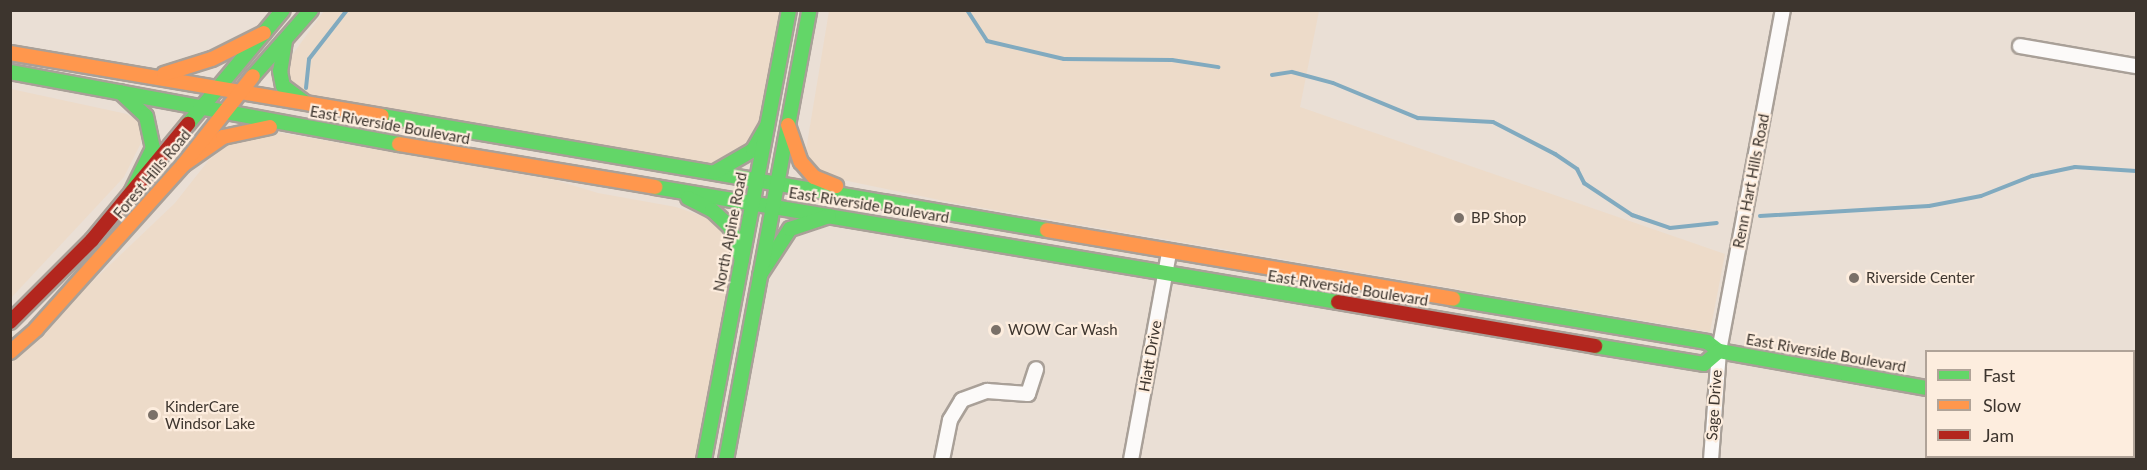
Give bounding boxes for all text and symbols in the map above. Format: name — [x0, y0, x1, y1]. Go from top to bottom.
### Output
street label: East Riverside Boulevard — [309, 102, 471, 148]
street label: Renn Hart Hills Road — [1729, 112, 1773, 250]
street label: Forest Hills Road — [110, 126, 194, 222]
street label: North Alpine Road — [710, 170, 750, 294]
street label: East Riverside Boulevard — [788, 183, 950, 227]
place label: BP Shop — [1471, 209, 1527, 227]
marker: BP Shop — [1452, 211, 1466, 225]
street label: East Riverside Boulevard — [1267, 266, 1429, 310]
place label: Riverside Center — [1866, 269, 1975, 287]
marker: Riverside Center — [1847, 271, 1861, 285]
street label: Hiatt Drive — [1135, 319, 1165, 393]
place label: WOW Car Wash — [1008, 321, 1118, 339]
marker: WOW Car Wash — [989, 323, 1003, 337]
street label: East Riverside Boulevard — [1745, 330, 1907, 376]
legend — [1925, 350, 2135, 458]
text: Fast — [1983, 364, 2015, 386]
street label: Sage Drive — [1703, 369, 1725, 441]
text: Slow — [1983, 394, 2021, 416]
place label: KinderCare Windsor Lake — [165, 397, 255, 432]
marker: KinderCare Windsor Lake — [146, 408, 160, 422]
text: Jam — [1983, 424, 2014, 446]

